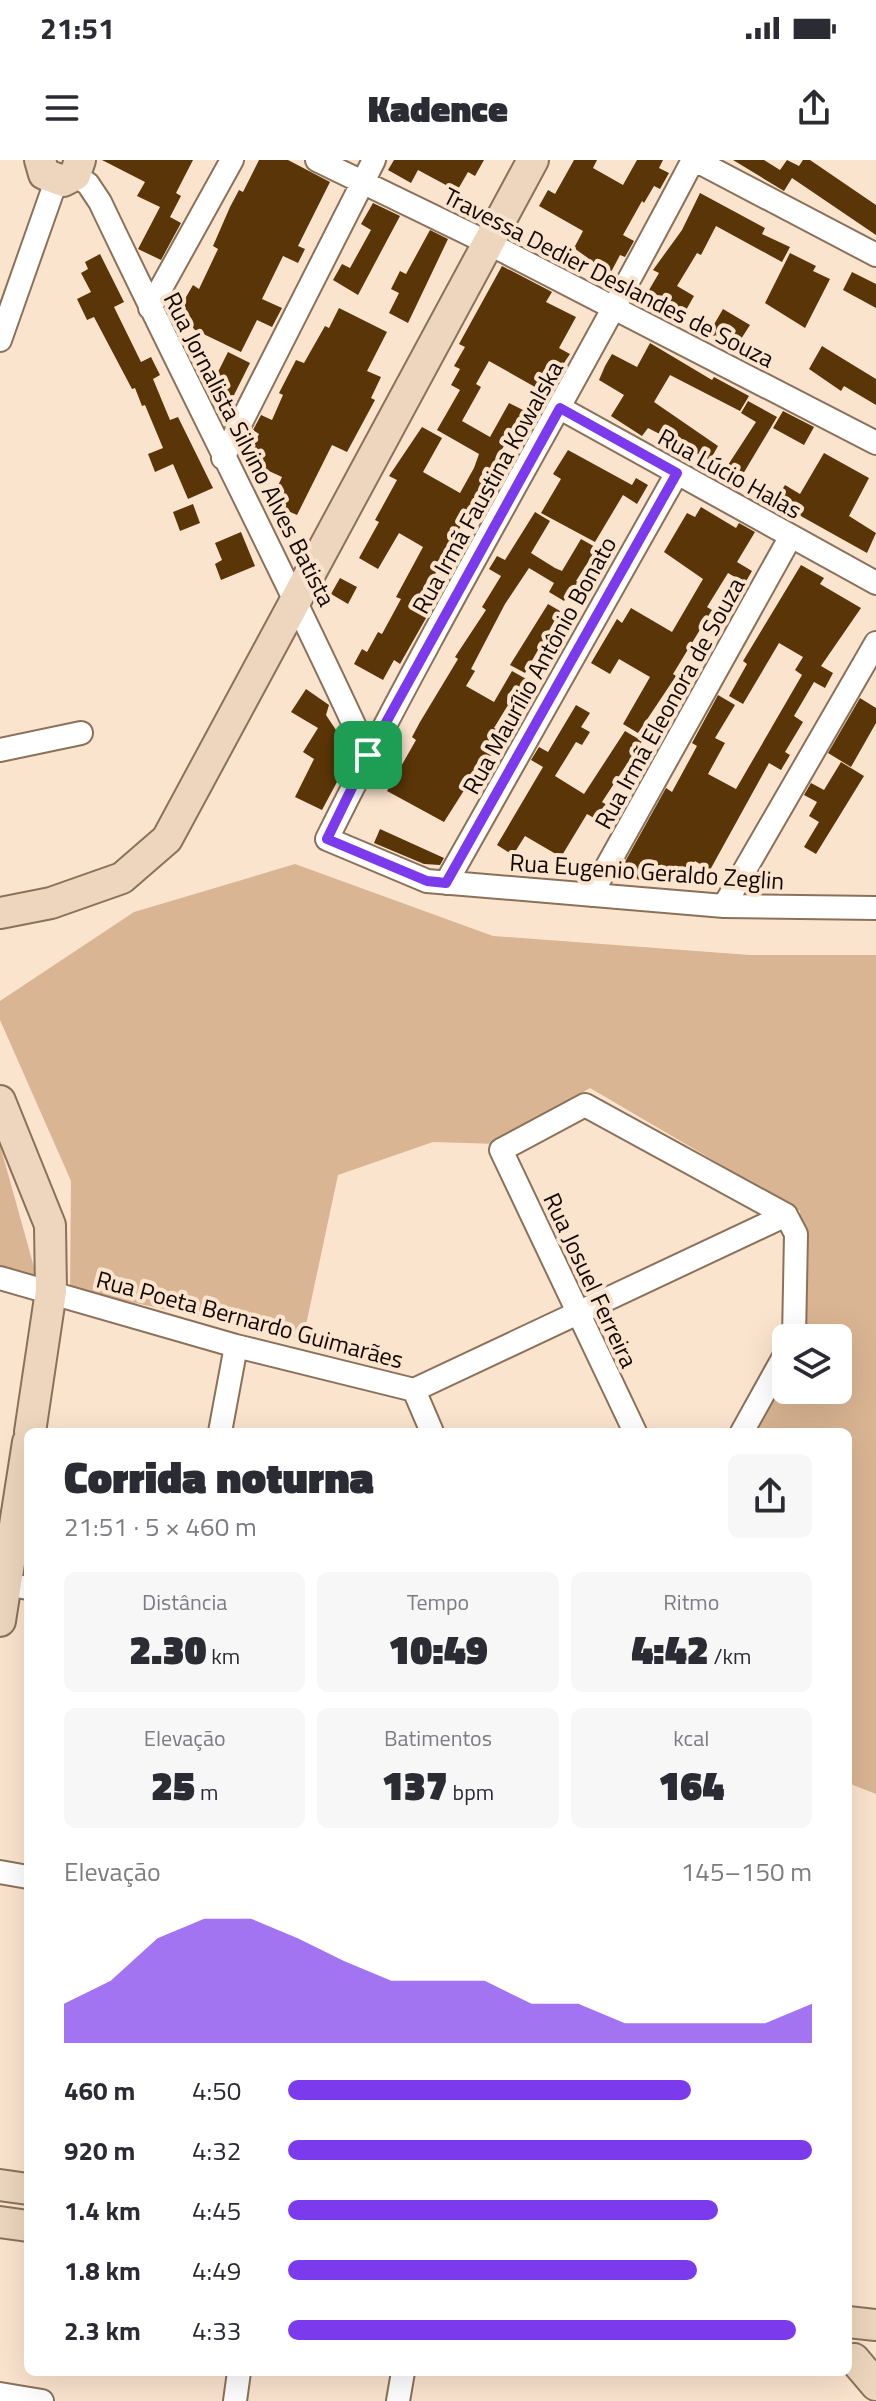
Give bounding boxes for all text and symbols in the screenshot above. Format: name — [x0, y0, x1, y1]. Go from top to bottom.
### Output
text: 21:51 — [40, 5, 115, 51]
text: Kadence — [368, 81, 508, 136]
icon: menu — [40, 86, 84, 130]
icon: share — [792, 86, 836, 130]
street label: Travessa Dedier Deslandes de Souza — [437, 178, 781, 376]
street label: Rua Jornalista Silvino Alves Batista — [155, 286, 345, 612]
street label: Rua Irmã Faustina Kowalska — [402, 354, 572, 620]
street label: Rua Lúcio Halas — [652, 419, 808, 527]
street label: Rua Maurílio Antônio Bonato — [453, 529, 625, 801]
street label: Rua Irmã Eleonora de Souza — [585, 571, 753, 835]
pin — [334, 721, 402, 789]
icon: arrive — [346, 733, 390, 777]
street label: Rua Eugenio Geraldo Zeglin — [508, 843, 786, 899]
street label: Rua Josuel Ferreira — [535, 1187, 647, 1373]
street label: Rua Poeta Bernardo Guimarães — [92, 1261, 408, 1377]
map controls — [772, 1324, 852, 1404]
button: layers — [772, 1324, 852, 1404]
text: Corrida noturna — [64, 1443, 374, 1510]
button: share — [728, 1454, 812, 1538]
text: 21:51 · 5 × 460 m — [64, 1507, 257, 1546]
text: Distância — [142, 1585, 227, 1619]
text: Tempo — [407, 1585, 469, 1619]
text: Ritmo — [663, 1585, 719, 1619]
text: 2.30 — [129, 1619, 206, 1680]
text: 10:49 — [388, 1619, 488, 1680]
text: 4:42 — [631, 1619, 709, 1680]
text: km — [206, 1639, 240, 1673]
text: /km — [709, 1639, 752, 1673]
text: Elevação — [144, 1721, 226, 1755]
text: Batimentos — [384, 1721, 492, 1755]
text: kcal — [673, 1721, 709, 1755]
text: 25 — [151, 1755, 195, 1816]
text: 137 — [382, 1755, 448, 1816]
text: 164 — [658, 1755, 724, 1816]
text: m — [195, 1775, 218, 1809]
text: bpm — [448, 1775, 494, 1809]
text: Elevação — [64, 1852, 161, 1891]
text: 145–150 m — [681, 1852, 812, 1891]
text: 460 m — [64, 2071, 135, 2110]
text: 4:50 — [192, 2071, 241, 2110]
text: 920 m — [64, 2131, 135, 2170]
text: 4:32 — [192, 2131, 241, 2170]
text: 1.4 km — [64, 2191, 141, 2230]
text: 4:45 — [192, 2191, 241, 2230]
text: 1.8 km — [64, 2251, 141, 2290]
text: 4:49 — [192, 2251, 241, 2290]
text: 2.3 km — [64, 2311, 141, 2350]
text: 4:33 — [192, 2311, 241, 2350]

